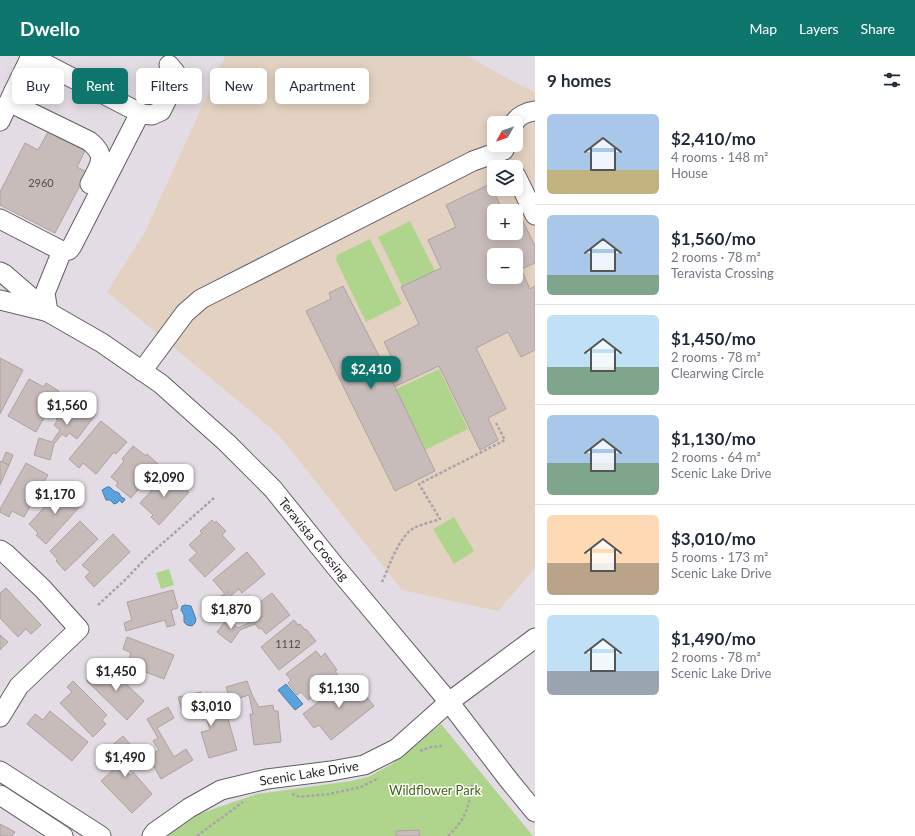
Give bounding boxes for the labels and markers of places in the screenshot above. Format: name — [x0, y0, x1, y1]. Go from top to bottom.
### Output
pin: $2,410 — [338, 356, 404, 390]
pin: $1,560 — [34, 392, 100, 426]
pin: $2,090 — [131, 464, 197, 498]
pin: $1,170 — [22, 481, 88, 515]
pin: $1,870 — [198, 596, 264, 630]
pin: $1,450 — [83, 658, 149, 692]
pin: $1,130 — [306, 675, 372, 709]
pin: $3,010 — [178, 693, 244, 727]
pin: $1,490 — [92, 744, 158, 778]

